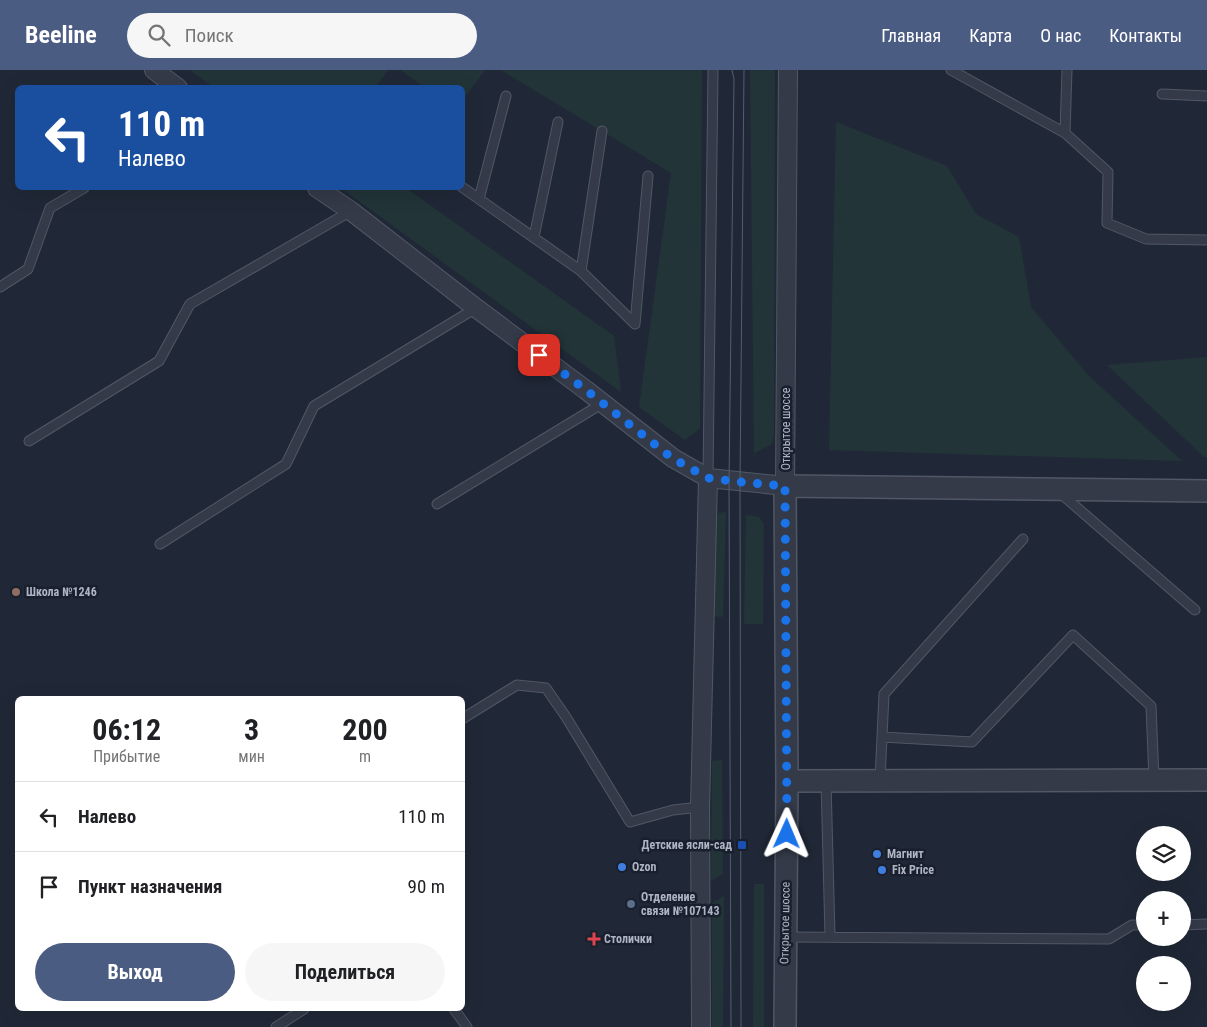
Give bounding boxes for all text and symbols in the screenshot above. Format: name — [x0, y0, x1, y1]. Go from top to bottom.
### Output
search box — [127, 13, 477, 58]
text: Beeline — [25, 21, 97, 49]
icon: search — [145, 21, 173, 49]
text: Поиск — [185, 24, 234, 47]
text: Главная — [881, 25, 941, 46]
text: Карта — [969, 25, 1012, 46]
text: О нас — [1040, 25, 1081, 46]
text: Контакты — [1109, 25, 1182, 46]
text: 110 m — [118, 104, 205, 145]
icon: left — [35, 105, 100, 170]
text: Налево — [118, 146, 186, 171]
pin — [518, 334, 560, 376]
icon: arrive — [525, 341, 553, 369]
street label: Открытое шоссе — [779, 387, 793, 470]
place label: Школа №1246 — [26, 585, 97, 599]
marker: Школа №1246 — [10, 586, 22, 598]
text: 06:12 — [92, 712, 161, 747]
text: 3 — [244, 712, 259, 747]
text: 200 — [342, 712, 388, 747]
text: Прибытие — [93, 747, 160, 766]
text: мин — [238, 747, 265, 766]
text: m — [359, 747, 371, 766]
icon: left — [35, 803, 63, 831]
text: Налево — [78, 805, 136, 828]
text: 110 m — [398, 805, 445, 828]
position arrow — [760, 807, 812, 859]
map controls — [1136, 826, 1191, 1011]
button: layers — [1136, 826, 1191, 881]
place label: Детские ясли-сад — [642, 838, 732, 852]
marker: Детские ясли-сад — [736, 839, 748, 851]
place label: Магнит — [887, 847, 924, 861]
marker: Магнит — [871, 848, 883, 860]
place label: Ozon — [632, 860, 657, 874]
marker: Ozon — [616, 861, 628, 873]
place label: Fix Price — [892, 863, 934, 877]
marker: Fix Price — [876, 864, 888, 876]
icon: arrive — [35, 873, 63, 901]
text: Пункт назначения — [78, 875, 222, 898]
text: 90 m — [408, 875, 445, 898]
street label: Открытое шоссе — [777, 881, 793, 964]
place label: Отделение связи №107143 — [641, 890, 719, 918]
button: + — [1136, 891, 1191, 946]
marker: Отделение связи №107143 — [625, 898, 637, 910]
place label: Столички — [604, 932, 652, 946]
marker: Столички — [588, 933, 600, 945]
button: Выход — [35, 943, 235, 1001]
button: Поделиться — [245, 943, 445, 1001]
button: − — [1136, 956, 1191, 1011]

